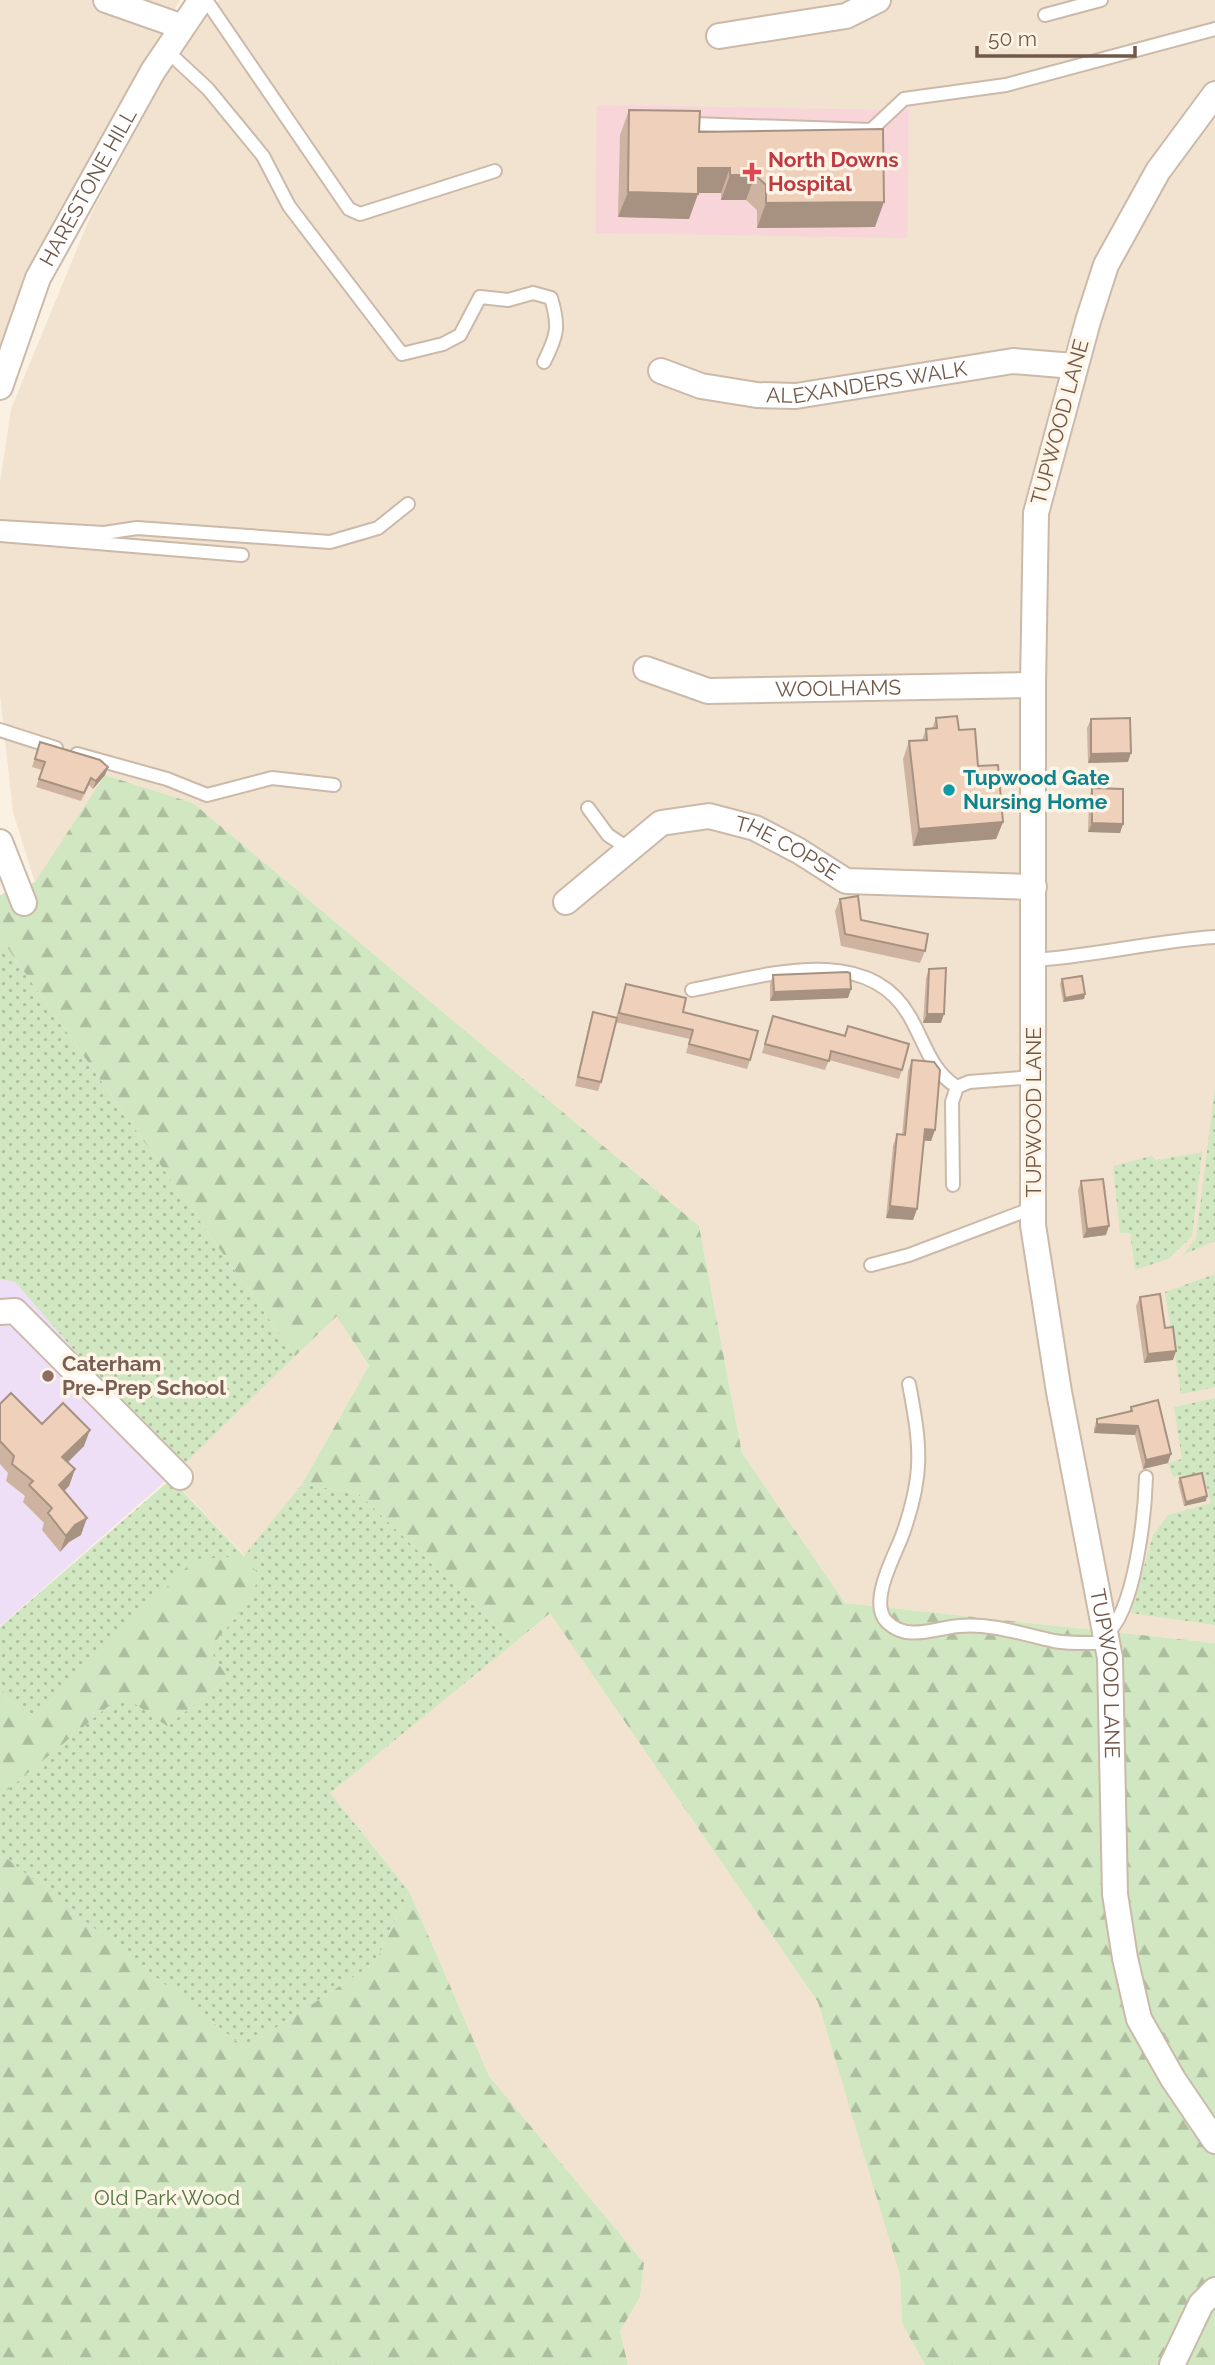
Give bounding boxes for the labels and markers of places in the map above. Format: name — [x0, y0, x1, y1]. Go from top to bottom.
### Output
place label: North Downs Hospital — [768, 147, 899, 196]
marker: North Downs Hospital — [742, 162, 762, 182]
place label: Tupwood Gate Nursing Home — [963, 765, 1110, 814]
marker: Tupwood Gate Nursing Home — [941, 782, 957, 798]
place label: Caterham Pre-Prep School — [62, 1351, 226, 1400]
marker: Caterham Pre-Prep School — [40, 1368, 56, 1384]

